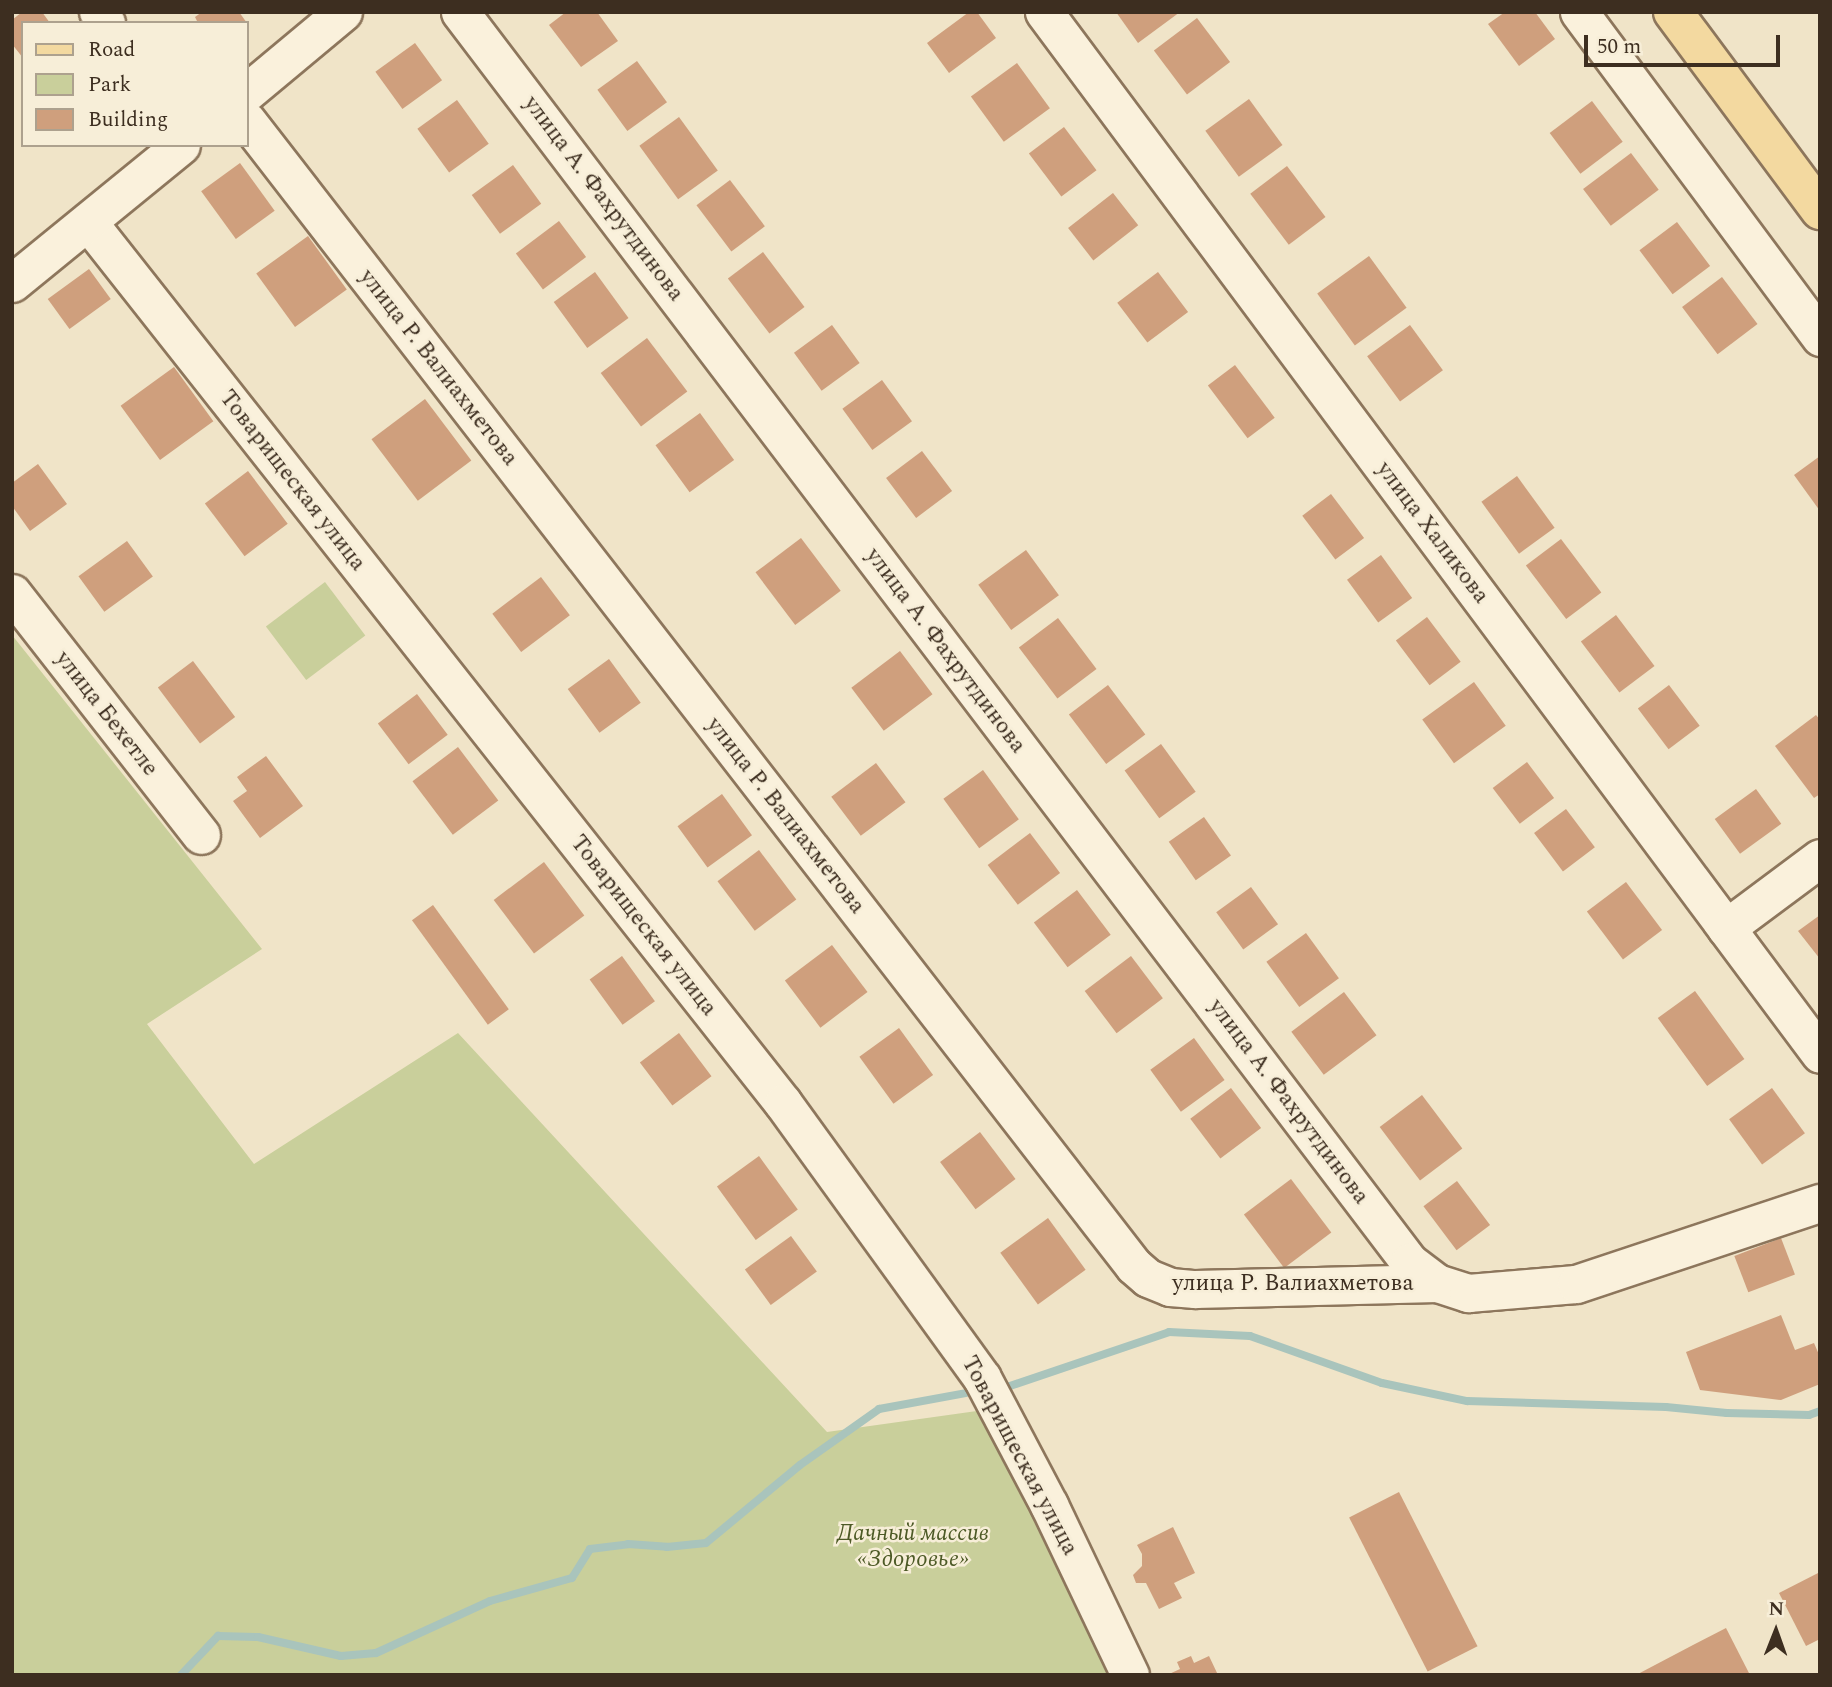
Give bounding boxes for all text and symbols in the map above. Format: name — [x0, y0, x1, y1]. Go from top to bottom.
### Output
legend — [21, 21, 248, 147]
scale bar — [1587, 21, 1783, 65]
text: 50 m — [1597, 31, 1641, 63]
text: Road — [88, 34, 135, 66]
text: Park — [88, 69, 131, 101]
street label: улица А. Фахрутдинова — [517, 91, 689, 307]
text: Building — [88, 104, 168, 136]
street label: улица Р. Валиахметова — [353, 264, 523, 472]
street label: Товарищеская улица — [213, 385, 371, 577]
street label: улица Халикова — [1370, 457, 1494, 609]
street label: улица А. Фахрутдинова — [859, 543, 1031, 759]
street label: улица Бехетле — [49, 646, 163, 782]
street label: улица Р. Валиахметова — [700, 712, 870, 920]
street label: Товарищеская улица — [564, 830, 722, 1022]
street label: улица А. Фахрутдинова — [1202, 994, 1374, 1210]
street label: улица Р. Валиахметова — [1172, 1270, 1414, 1298]
street label: Товарищеская улица — [955, 1352, 1083, 1560]
park label: Дачный массив «Здоровье» — [837, 1520, 989, 1574]
text: N — [1768, 1595, 1784, 1624]
north arrow — [1741, 1596, 1811, 1666]

